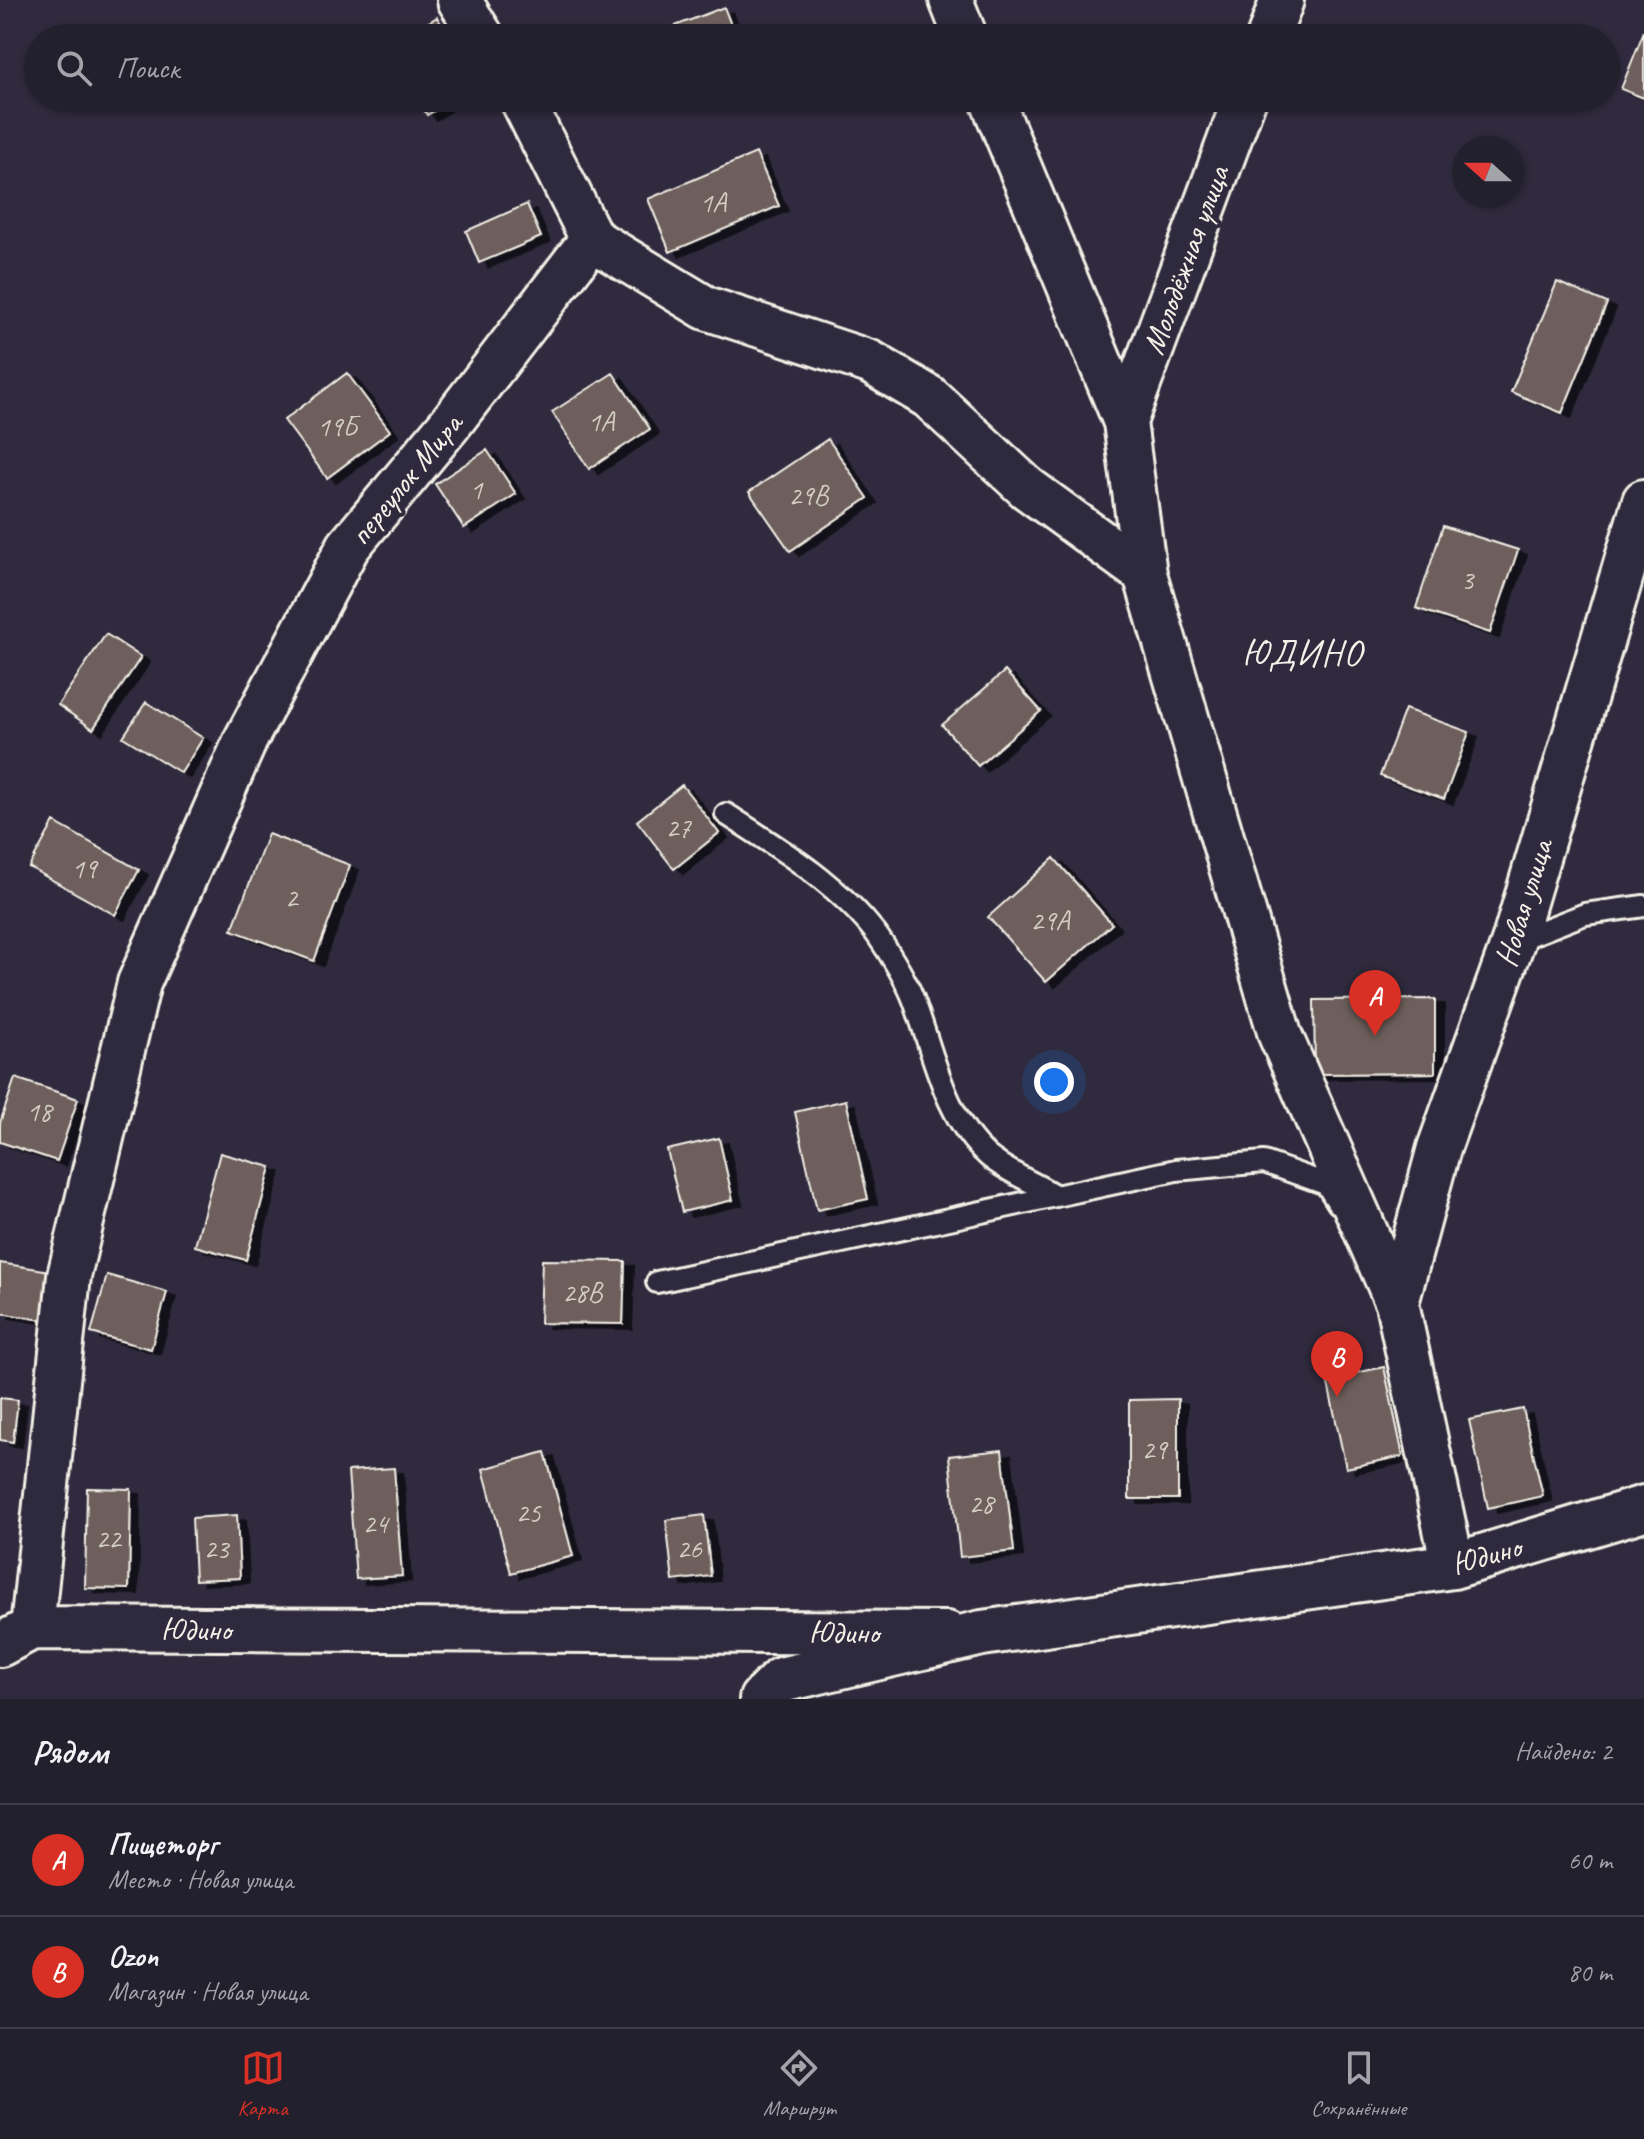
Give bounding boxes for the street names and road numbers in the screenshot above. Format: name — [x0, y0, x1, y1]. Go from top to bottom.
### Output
street label: Молодёжная улица — [1132, 158, 1239, 360]
street label: переулок Мира — [340, 403, 473, 554]
street label: Новая улица — [1485, 832, 1563, 972]
street label: Юдино — [1447, 1525, 1529, 1585]
street label: Юдино — [161, 1609, 235, 1650]
street label: Юдино — [809, 1612, 883, 1653]

